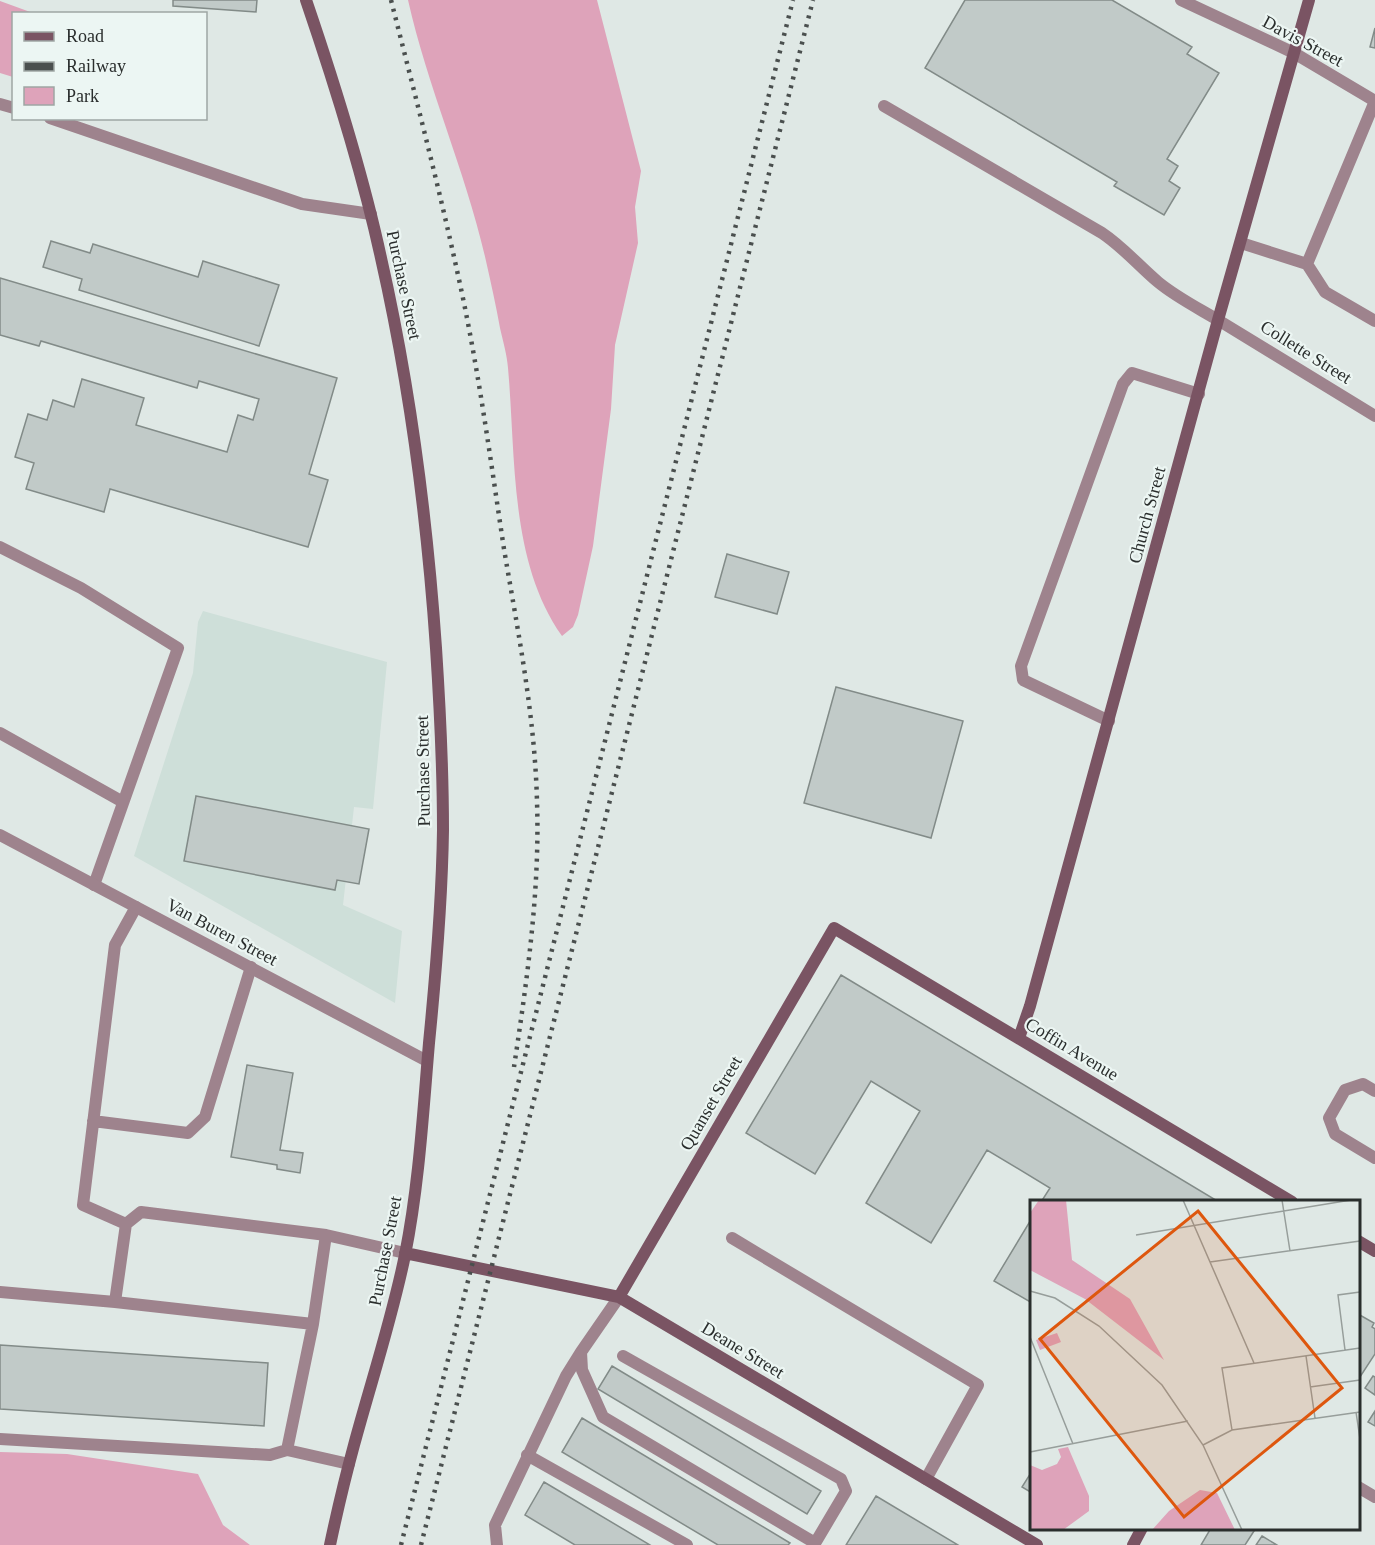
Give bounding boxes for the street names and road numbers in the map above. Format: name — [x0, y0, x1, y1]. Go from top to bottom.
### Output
street label: Davis Street — [1259, 11, 1347, 71]
street label: Purchase Street — [383, 228, 425, 342]
street label: Collette Street — [1257, 316, 1355, 388]
street label: Church Street — [1124, 464, 1170, 566]
street label: Purchase Street — [412, 715, 434, 827]
street label: Van Buren Street — [163, 894, 281, 970]
street label: Coffin Avenue — [1022, 1013, 1122, 1085]
street label: Quanset Street — [676, 1052, 746, 1154]
street label: Purchase Street — [365, 1194, 405, 1308]
street label: Deane Street — [698, 1318, 788, 1382]

